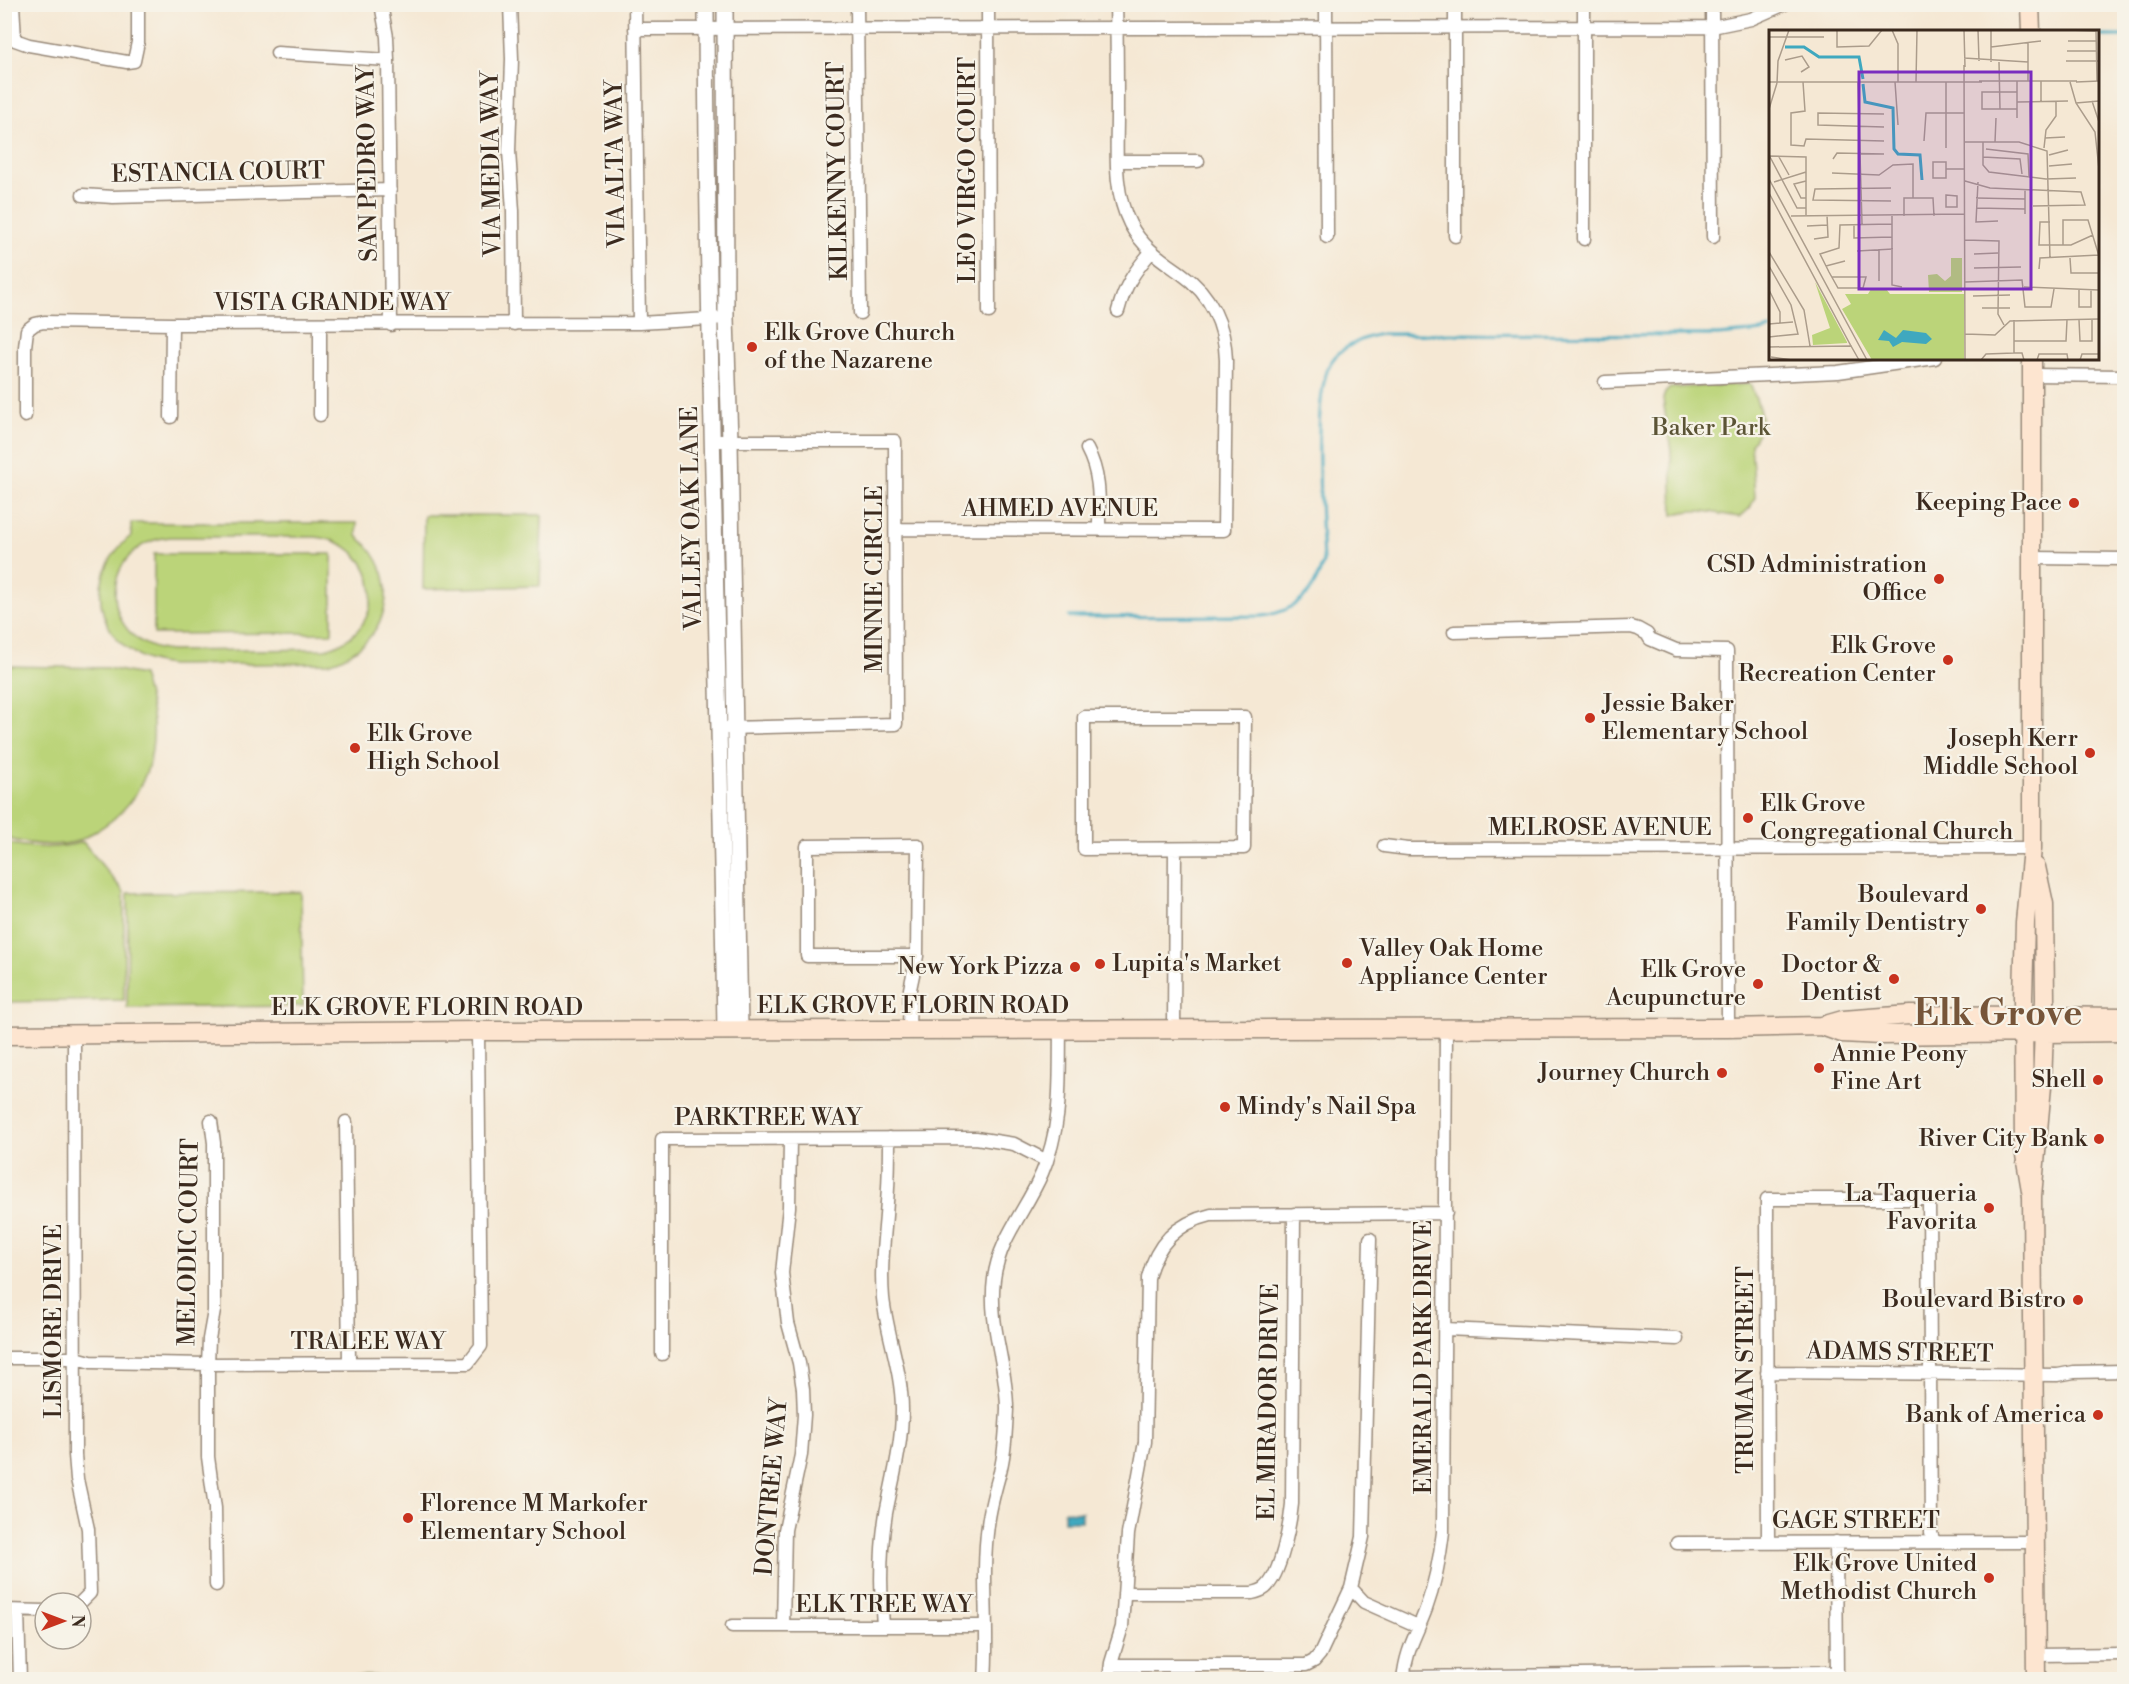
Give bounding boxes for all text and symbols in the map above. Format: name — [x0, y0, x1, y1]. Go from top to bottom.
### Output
inset map — [1769, 30, 2099, 360]
street label: LEO VIRGO COURT — [953, 57, 983, 283]
street label: KILKENNY COURT — [821, 61, 855, 281]
street label: SAN PEDRO WAY — [351, 65, 385, 262]
street label: VIA MEDIA WAY — [475, 70, 509, 258]
street label: VIA ALTA WAY — [600, 79, 632, 249]
street label: ESTANCIA COURT — [111, 156, 325, 190]
street label: VISTA GRANDE WAY — [212, 288, 452, 318]
place label: Elk Grove Church of the Nazarene — [764, 318, 955, 376]
marker: Elk Grove Church of the Nazarene — [745, 340, 759, 354]
street label: VALLEY OAK LANE — [675, 406, 709, 631]
park label: Baker Park — [1651, 413, 1772, 443]
street label: MINNIE CIRCLE — [860, 485, 890, 673]
place label: Keeping Pace — [1915, 488, 2062, 518]
street label: AHMED AVENUE — [961, 494, 1158, 524]
marker: Keeping Pace — [2067, 496, 2081, 510]
place label: CSD Administration Office — [1706, 550, 1927, 608]
marker: CSD Administration Office — [1932, 572, 1946, 586]
place label: Elk Grove Recreation Center — [1738, 631, 1936, 689]
marker: Elk Grove Recreation Center — [1941, 653, 1955, 667]
place label: Jessie Baker Elementary School — [1601, 689, 1808, 747]
marker: Jessie Baker Elementary School — [1583, 711, 1597, 725]
place label: Elk Grove High School — [367, 719, 500, 777]
place label: Joseph Kerr Middle School — [1923, 724, 2078, 782]
marker: Elk Grove High School — [348, 741, 362, 755]
marker: Joseph Kerr Middle School — [2083, 746, 2097, 760]
place label: Elk Grove Congregational Church — [1760, 789, 2013, 847]
marker: Elk Grove Congregational Church — [1741, 811, 1755, 825]
street label: MELROSE AVENUE — [1488, 813, 1712, 843]
place label: Boulevard Family Dentistry — [1786, 880, 1969, 938]
marker: Boulevard Family Dentistry — [1974, 902, 1988, 916]
place label: Valley Oak Home Appliance Center — [1358, 934, 1548, 992]
place label: Lupita's Market — [1112, 949, 1282, 979]
place label: Doctor & Dentist — [1782, 950, 1882, 1008]
place label: New York Pizza — [897, 952, 1064, 982]
place label: Elk Grove Acupuncture — [1605, 955, 1746, 1013]
marker: Valley Oak Home Appliance Center — [1340, 956, 1354, 970]
marker: Lupita's Market — [1093, 957, 1107, 971]
marker: New York Pizza — [1068, 960, 1082, 974]
marker: Doctor & Dentist — [1887, 972, 1901, 986]
marker: Elk Grove Acupuncture — [1751, 977, 1765, 991]
street label: ELK GROVE FLORIN ROAD — [757, 991, 1069, 1021]
district label: Elk Grove — [1914, 992, 2082, 1037]
street label: ELK GROVE FLORIN ROAD — [271, 993, 583, 1023]
place label: Annie Peony Fine Art — [1830, 1039, 1968, 1097]
place label: Journey Church — [1537, 1058, 1710, 1088]
marker: Annie Peony Fine Art — [1812, 1061, 1826, 1075]
place label: Shell — [2032, 1065, 2086, 1095]
marker: Journey Church — [1715, 1066, 1729, 1080]
marker: Shell — [2091, 1073, 2105, 1087]
place label: Mindy's Nail Spa — [1237, 1092, 1417, 1122]
marker: Mindy's Nail Spa — [1218, 1100, 1232, 1114]
street label: PARKTREE WAY — [674, 1103, 863, 1133]
place label: River City Bank — [1918, 1124, 2088, 1154]
marker: River City Bank — [2092, 1132, 2106, 1146]
street label: MELODIC COURT — [172, 1138, 206, 1346]
place label: La Taqueria Favorita — [1845, 1179, 1978, 1237]
marker: La Taqueria Favorita — [1982, 1201, 1996, 1215]
street label: EMERALD PARK DRIVE — [1409, 1220, 1439, 1494]
street label: LISMORE DRIVE — [39, 1224, 69, 1418]
street label: TRUMAN STREET — [1731, 1266, 1761, 1474]
street label: EL MIRADOR DRIVE — [1252, 1283, 1286, 1521]
place label: Boulevard Bistro — [1882, 1285, 2066, 1315]
marker: Boulevard Bistro — [2071, 1293, 2085, 1307]
street label: TRALEE WAY — [291, 1327, 447, 1357]
street label: ADAMS STREET — [1805, 1336, 1994, 1370]
street label: DONTREE WAY — [749, 1396, 795, 1577]
place label: Bank of America — [1905, 1400, 2087, 1430]
marker: Bank of America — [2091, 1408, 2105, 1422]
place label: Florence M Markofer Elementary School — [420, 1489, 648, 1547]
street label: GAGE STREET — [1772, 1506, 1940, 1536]
marker: Florence M Markofer Elementary School — [401, 1511, 415, 1525]
place label: Elk Grove United Methodist Church — [1781, 1549, 1977, 1607]
marker: Elk Grove United Methodist Church — [1982, 1571, 1996, 1585]
street label: ELK TREE WAY — [795, 1590, 974, 1620]
north arrow — [33, 1591, 93, 1651]
text: N — [67, 1615, 87, 1628]

